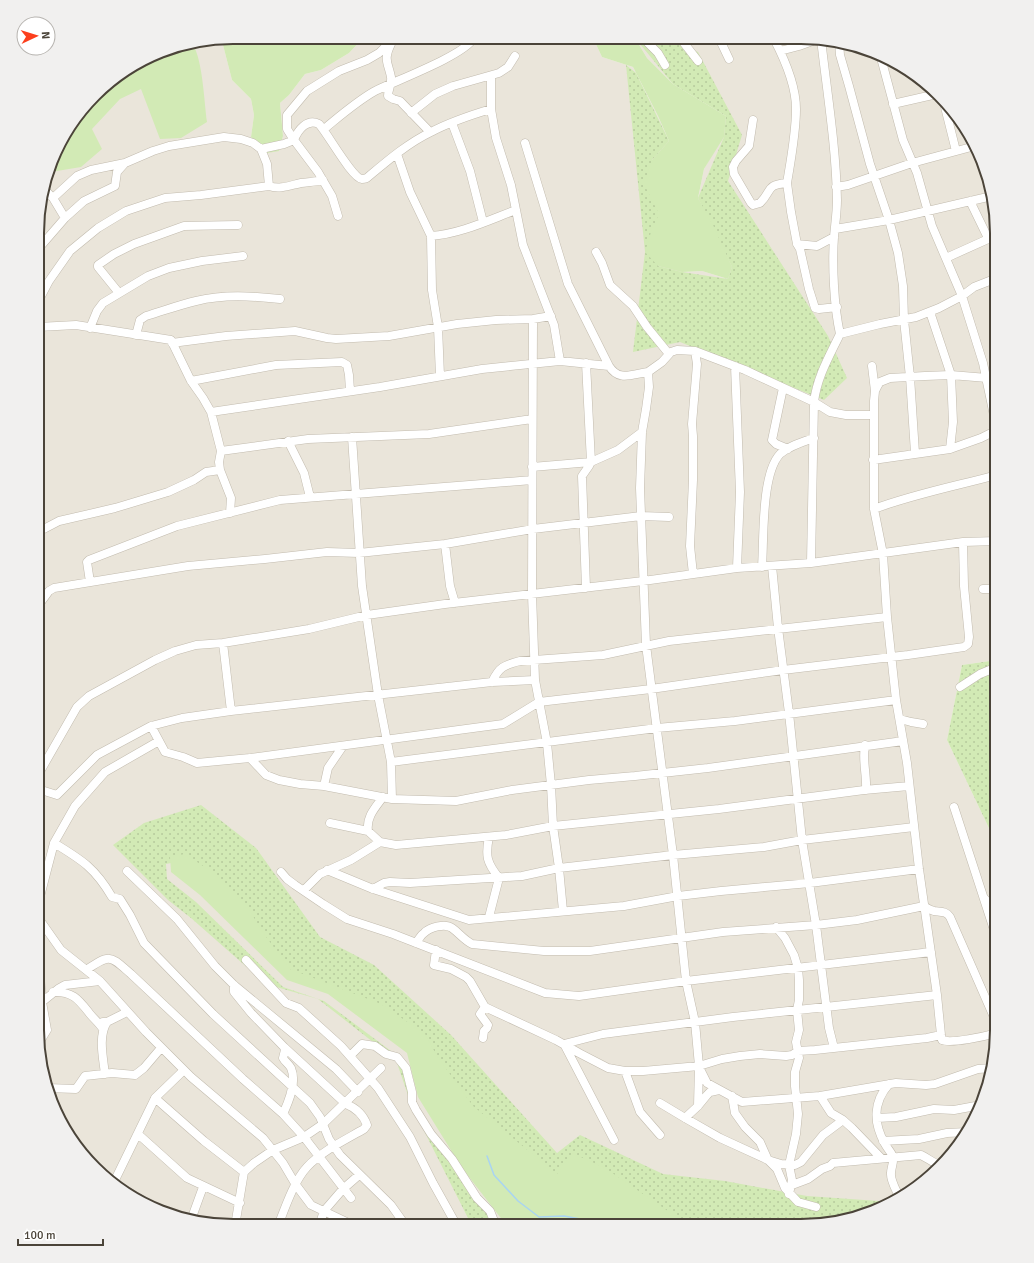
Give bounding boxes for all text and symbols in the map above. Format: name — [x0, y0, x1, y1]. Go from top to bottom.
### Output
north arrow — [16, 16, 56, 56]
text: N — [39, 31, 52, 40]
scale bar — [18, 1221, 103, 1247]
text: 100 m — [24, 1228, 56, 1243]

